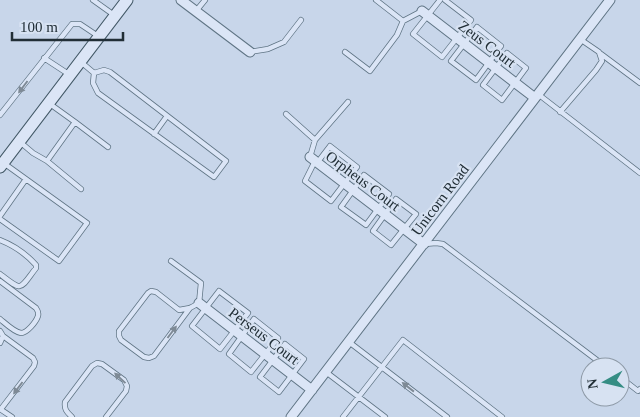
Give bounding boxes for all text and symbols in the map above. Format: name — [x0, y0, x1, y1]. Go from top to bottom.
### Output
scale bar — [12, 10, 124, 42]
street label: Zeus Court — [455, 17, 519, 71]
text: 100 m — [20, 19, 58, 35]
one-way arrow — [17, 80, 28, 93]
street label: Orpheus Court — [323, 148, 404, 215]
street label: Unicorn Road — [408, 161, 472, 239]
street label: Perseus Court — [226, 304, 303, 368]
one-way arrow — [167, 325, 177, 339]
north arrow — [580, 357, 630, 407]
one-way arrow — [114, 372, 126, 384]
text: N — [584, 378, 601, 390]
one-way arrow — [12, 381, 23, 394]
one-way arrow — [402, 382, 415, 393]

